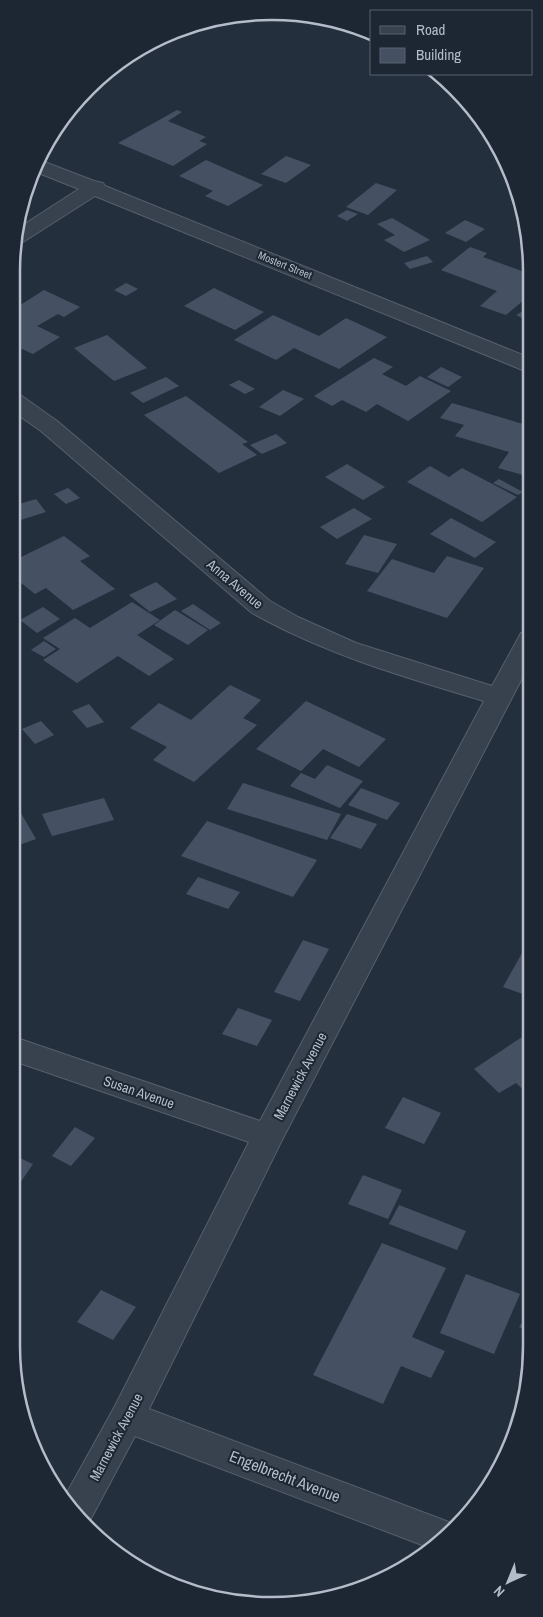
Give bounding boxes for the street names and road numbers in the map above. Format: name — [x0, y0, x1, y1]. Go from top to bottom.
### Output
street label: Mostert Street — [256, 248, 314, 282]
street label: Anna Avenue — [202, 555, 267, 613]
street label: Marnewick Avenue — [269, 1029, 331, 1123]
street label: Susan Avenue — [101, 1071, 177, 1113]
street label: Marnewick Avenue — [85, 1390, 147, 1484]
street label: Engelbrecht Avenue — [226, 1445, 344, 1507]

